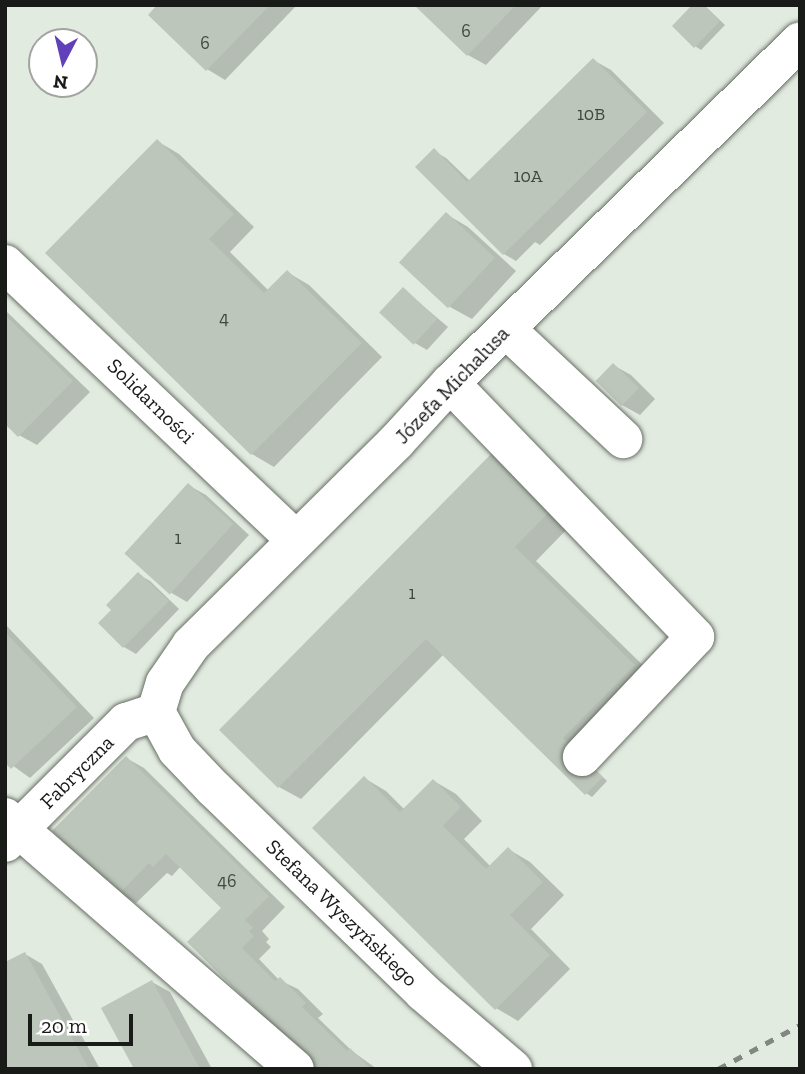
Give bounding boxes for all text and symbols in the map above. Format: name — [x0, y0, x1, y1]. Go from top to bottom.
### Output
house number: 6 — [461, 20, 471, 42]
north arrow — [28, 28, 98, 98]
house number: 6 — [200, 32, 210, 54]
text: N — [52, 70, 69, 95]
house number: 10B — [577, 103, 605, 125]
house number: 10A — [514, 165, 542, 187]
house number: 4 — [219, 307, 229, 329]
street label: Józefa Michalusa — [390, 321, 514, 449]
street label: Solidarności — [102, 353, 200, 449]
house number: 1 — [175, 527, 181, 549]
house number: 1 — [409, 582, 415, 604]
street label: Fabryczna — [35, 730, 119, 814]
street label: Stefana Wyszyńskiego — [261, 834, 423, 992]
house number: 46 — [217, 870, 237, 892]
scale bar — [32, 1000, 136, 1044]
text: 20 m — [41, 1013, 87, 1038]

